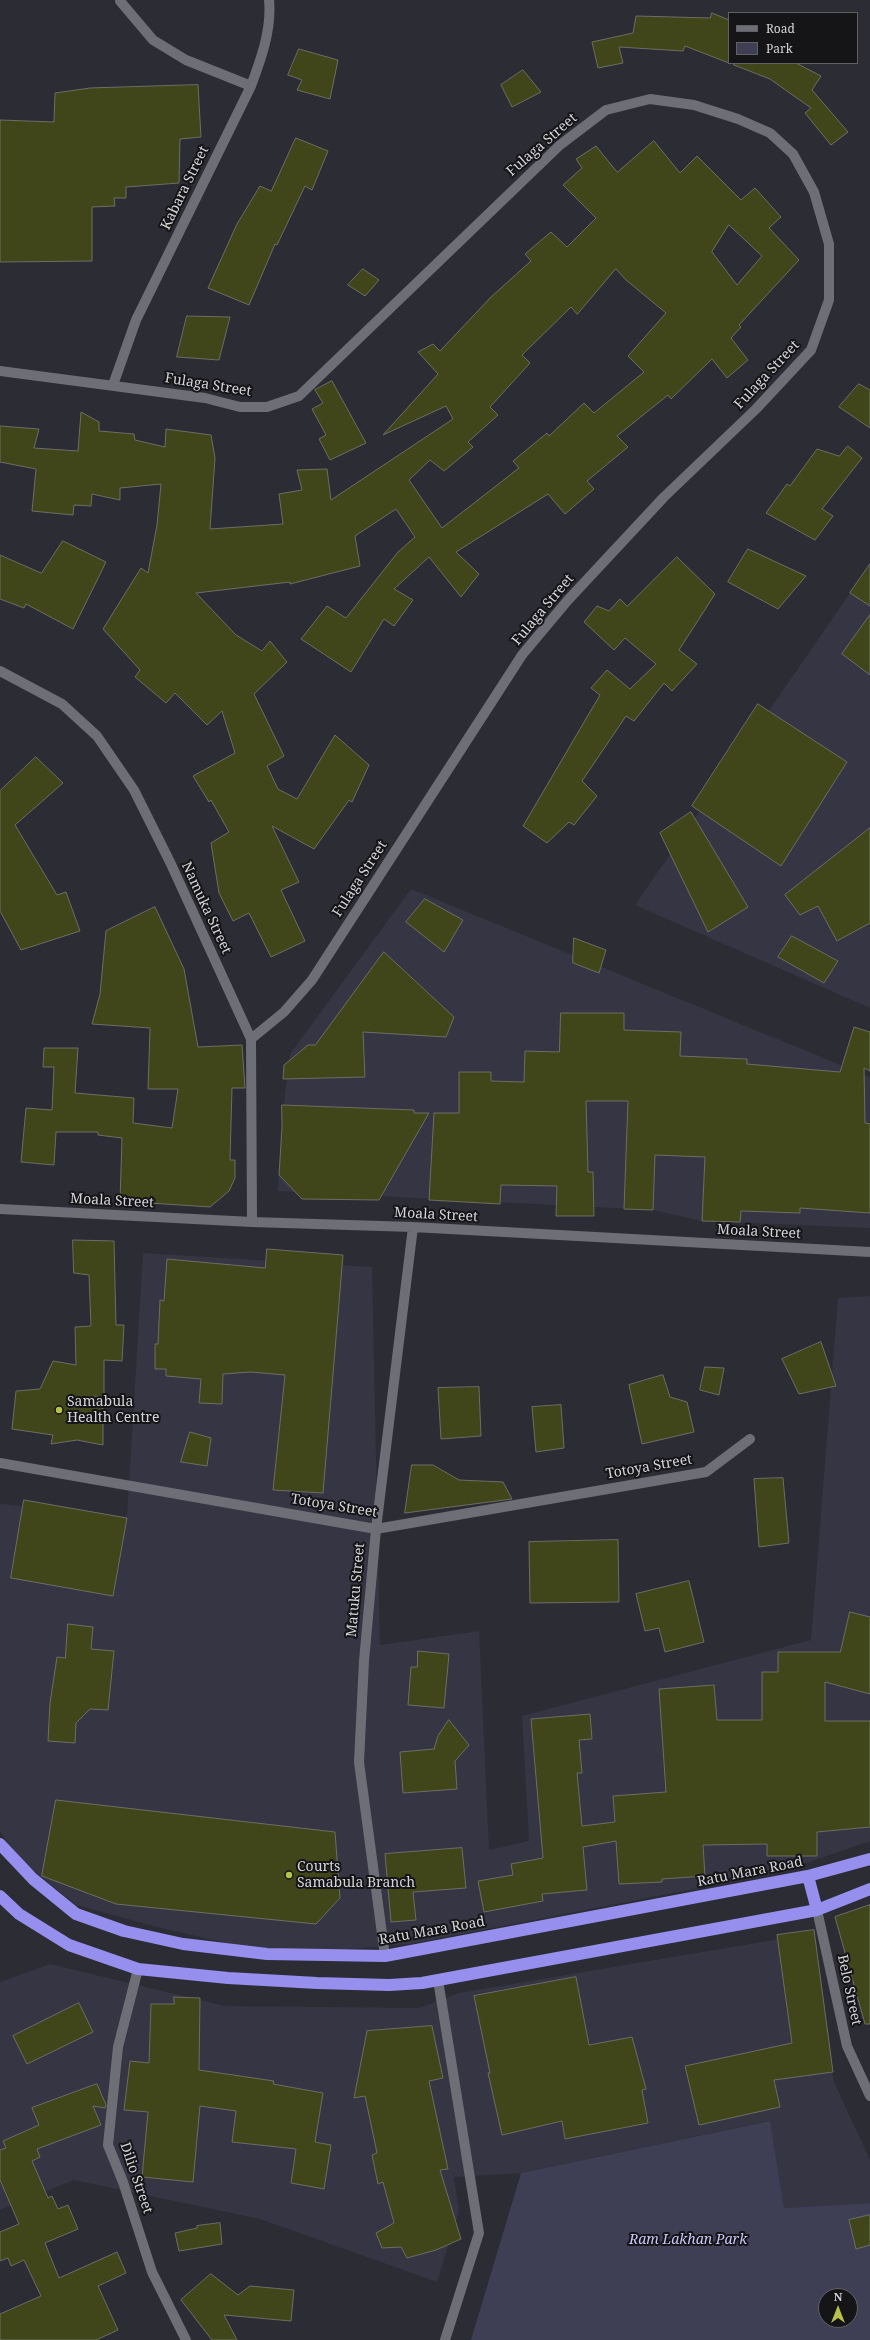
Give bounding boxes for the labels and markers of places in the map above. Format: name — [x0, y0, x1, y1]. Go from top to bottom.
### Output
place label: Samabula Health Centre — [67, 1394, 159, 1426]
marker: Samabula Health Centre — [54, 1405, 64, 1415]
place label: Courts Samabula Branch — [297, 1859, 415, 1892]
marker: Courts Samabula Branch — [284, 1870, 294, 1880]

